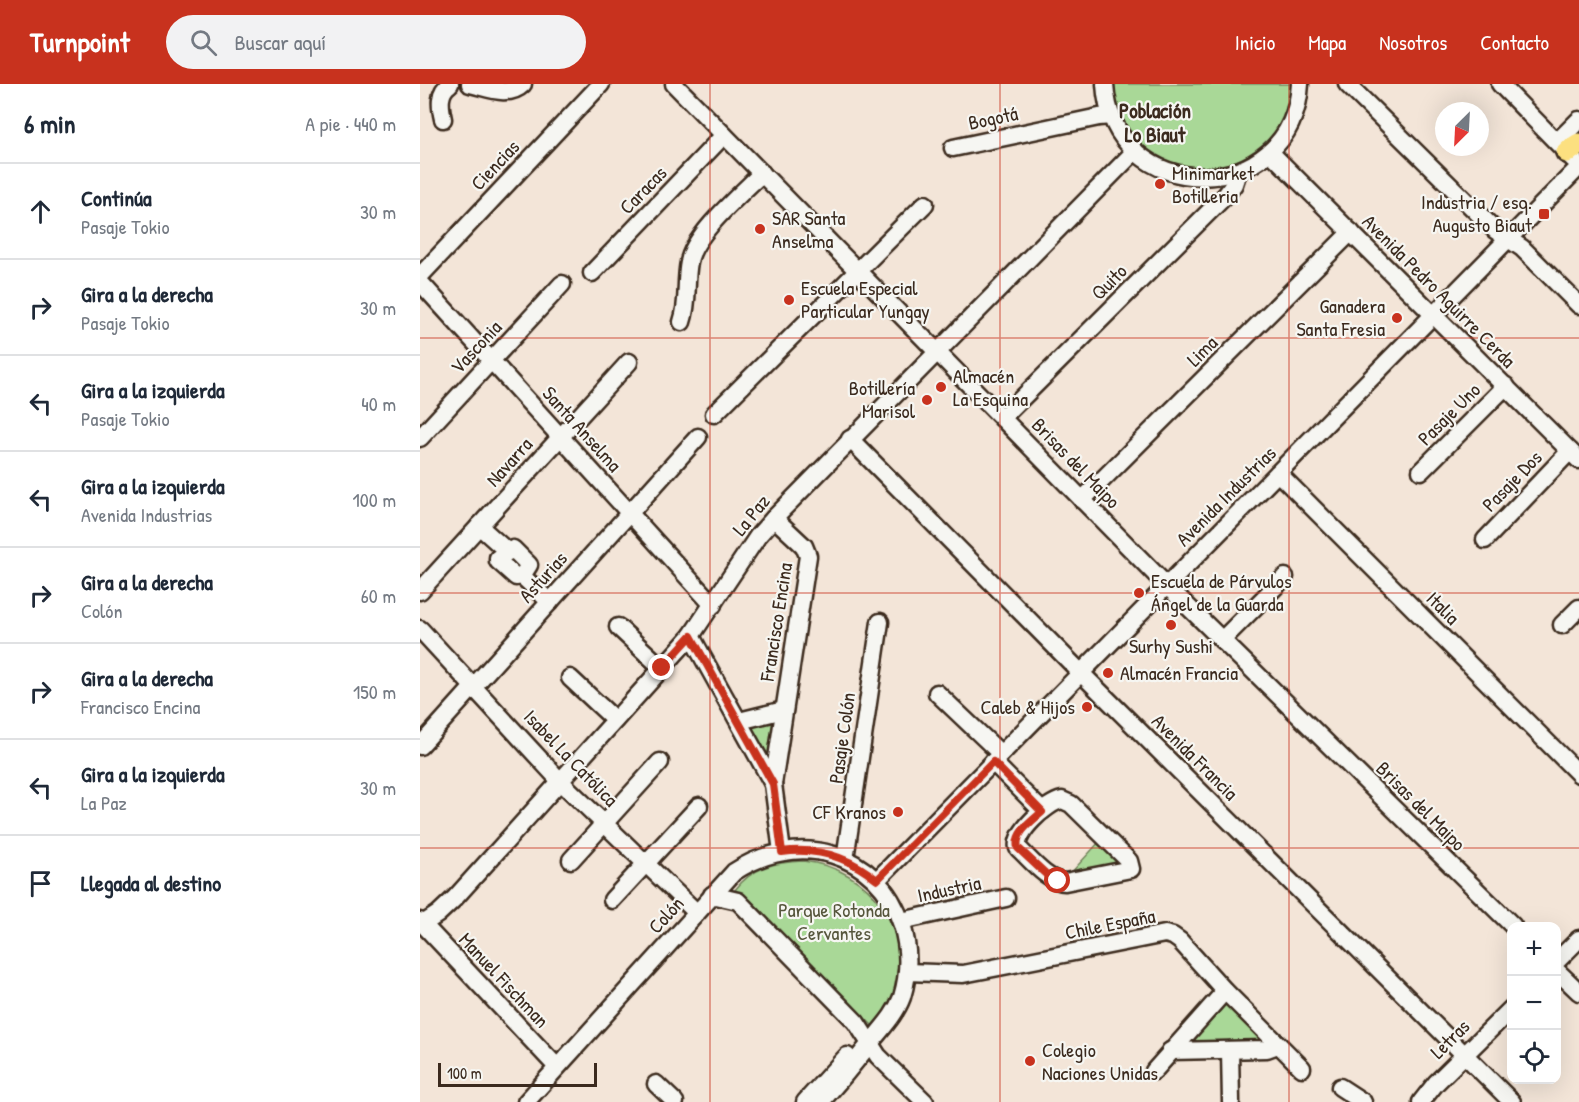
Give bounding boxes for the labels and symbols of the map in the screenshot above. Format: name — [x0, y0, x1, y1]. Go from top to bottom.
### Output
district label: Población Lo Biaut — [1119, 96, 1191, 149]
street label: Bogotá — [966, 99, 1020, 136]
north arrow — [1435, 102, 1489, 156]
street label: Ciencias — [464, 133, 525, 196]
street label: Caracas — [613, 159, 673, 220]
place label: Minimarket Botilleria — [1172, 159, 1255, 209]
marker: Minimarket Botilleria — [1153, 177, 1167, 191]
place label: Industria / esq. Augusto Biaut — [1421, 188, 1533, 238]
place label: SAR Santa Anselma — [772, 204, 846, 254]
marker: Industria / esq. Augusto Biaut — [1537, 207, 1551, 221]
street label: Avenida Pedro Aguirre Cerda — [1357, 208, 1522, 373]
marker: SAR Santa Anselma — [753, 222, 767, 236]
street label: Quito — [1085, 258, 1133, 306]
place label: Escuela Especial Particular Yungay — [801, 274, 930, 324]
place label: Ganadera Santa Fresia — [1296, 292, 1385, 342]
marker: Escuela Especial Particular Yungay — [782, 293, 796, 307]
marker: Ganadera Santa Fresia — [1390, 311, 1404, 325]
street label: Vasconia — [444, 314, 507, 379]
street label: Lima — [1180, 329, 1223, 372]
place label: Almacén La Esquina — [953, 362, 1028, 412]
place label: Botillería Marisol — [849, 374, 916, 424]
street label: Pasaje Uno — [1411, 376, 1486, 451]
street label: Santa Anselma — [537, 380, 628, 477]
marker: Almacén La Esquina — [934, 380, 948, 394]
marker: Botillería Marisol — [920, 393, 934, 407]
street label: Brisas del Maipo — [1026, 411, 1127, 514]
street label: Navarra — [479, 431, 538, 492]
street label: Avenida Industrias — [1170, 439, 1282, 552]
street label: Pasaje Dos — [1476, 444, 1548, 517]
street label: La Paz — [726, 488, 776, 541]
street label: Asturias — [513, 545, 573, 608]
street label: Francisco Encina — [753, 561, 798, 684]
place label: Escuela de Párvulos Ángel de la Guarda — [1151, 567, 1292, 617]
street label: Italia — [1421, 585, 1466, 630]
marker: Escuela de Párvulos Ángel de la Guarda — [1132, 586, 1146, 600]
marker: Surhy Sushi — [1164, 618, 1178, 632]
place label: Surhy Sushi — [1129, 632, 1213, 659]
route end — [648, 654, 674, 680]
place label: Almacén Francia — [1120, 659, 1238, 686]
marker: Almacén Francia — [1101, 666, 1115, 680]
street label: Pasaje Colón — [822, 691, 861, 785]
place label: Caleb & Hijos — [981, 693, 1075, 720]
marker: Caleb & Hijos — [1080, 700, 1094, 714]
street label: Isabel La Católica — [518, 703, 625, 812]
street label: Avenida Francia — [1146, 708, 1244, 806]
street label: Brisas del Maipo — [1371, 755, 1472, 856]
place label: CF Kranos — [812, 798, 886, 825]
marker: CF Kranos — [891, 805, 905, 819]
route start — [1044, 867, 1070, 893]
street label: Industria — [915, 869, 983, 908]
street label: Colón — [642, 890, 690, 939]
park label: Parque Rotonda Cervantes — [778, 896, 890, 946]
street label: Chile España — [1062, 901, 1158, 945]
street label: Manuel Fischman — [453, 926, 555, 1033]
street label: Letras — [1424, 1013, 1475, 1064]
place label: Colegio Naciones Unidas — [1042, 1036, 1158, 1086]
marker: Colegio Naciones Unidas — [1023, 1054, 1037, 1068]
scale bar — [438, 1060, 597, 1088]

